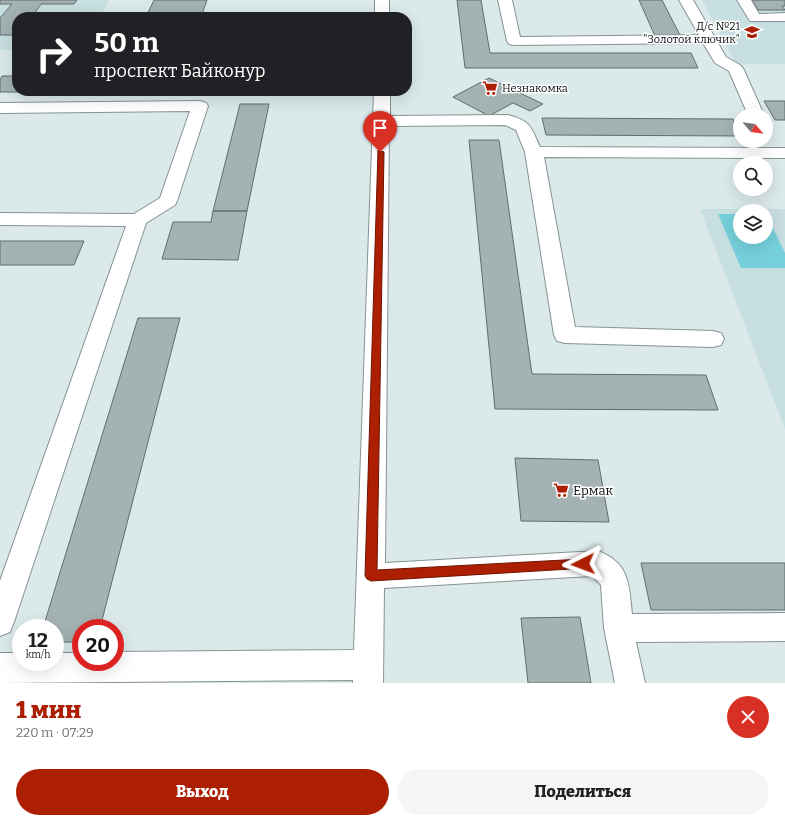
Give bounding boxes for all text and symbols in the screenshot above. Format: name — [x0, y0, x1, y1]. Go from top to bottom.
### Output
place label: Д/c №21 "Золотой ключик" — [643, 20, 741, 46]
school or university icon: Д/c №21 "Золотой ключик" — [743, 23, 761, 41]
text: 50 m — [94, 26, 159, 59]
icon: right — [28, 28, 80, 80]
text: проспект Байконур — [94, 60, 266, 82]
supermarket icon: Незнакомка — [481, 79, 499, 97]
place label: Незнакомка — [502, 82, 568, 95]
north arrow — [733, 108, 773, 148]
map controls — [733, 108, 773, 244]
pin — [363, 111, 397, 152]
icon: arrive — [369, 117, 391, 139]
button: search — [733, 156, 773, 196]
button: layers — [733, 204, 773, 244]
supermarket icon: Ермак — [552, 481, 570, 499]
place label: Ермак — [573, 483, 614, 498]
position arrow — [562, 543, 604, 585]
speed limit sign: 20 — [72, 619, 124, 671]
text: 12 — [28, 628, 48, 652]
text: km/h — [26, 649, 50, 661]
text: 1 мин — [16, 696, 81, 724]
button: close — [727, 696, 769, 738]
text: 220 m · 07:29 — [16, 725, 94, 740]
button: Выход — [16, 769, 389, 815]
button: Поделиться — [397, 769, 769, 815]

